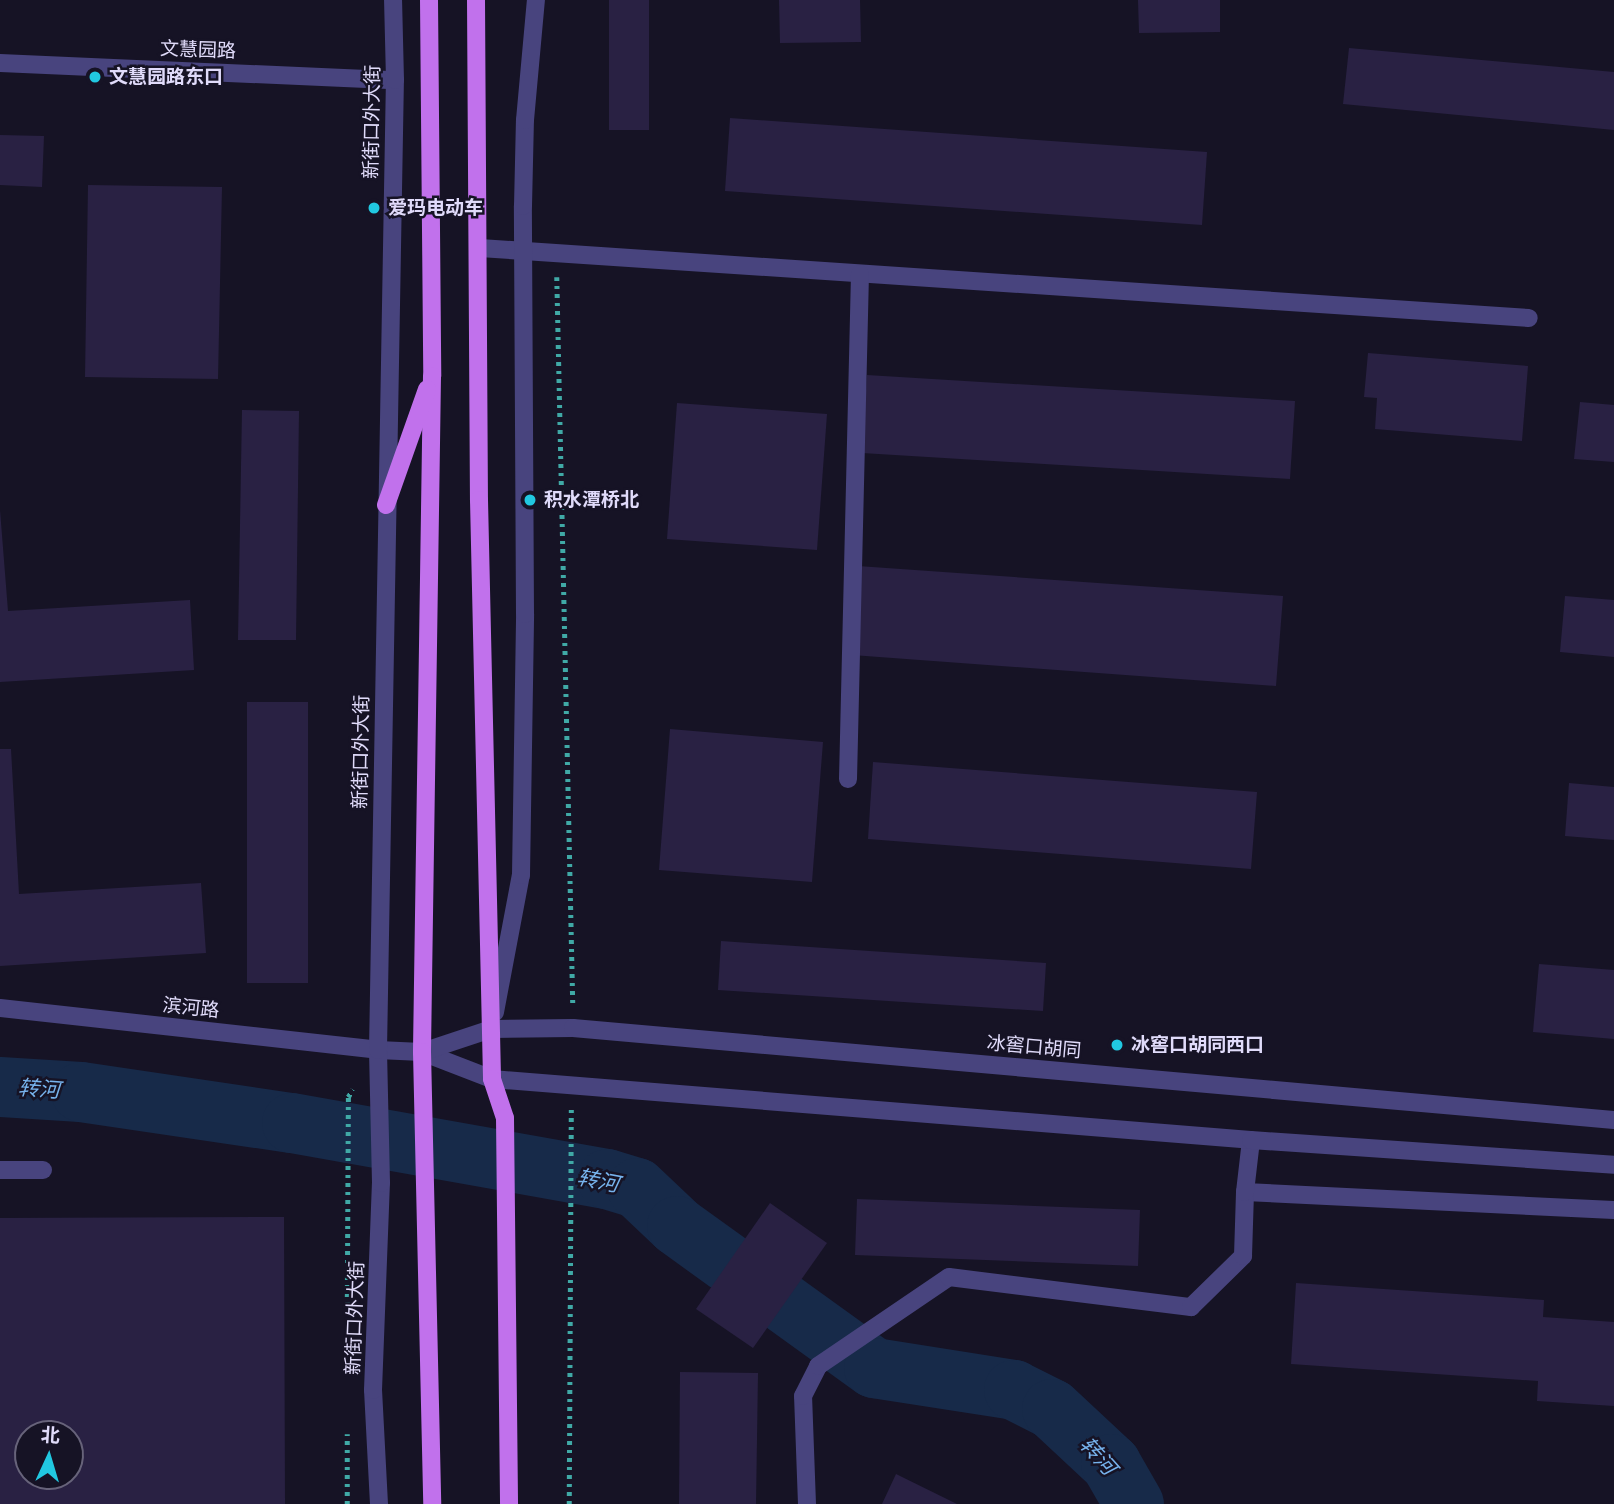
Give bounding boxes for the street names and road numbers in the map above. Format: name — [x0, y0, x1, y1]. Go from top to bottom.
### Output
street label: 文慧园路 — [160, 37, 236, 63]
street label: 新街口外大街 — [360, 65, 384, 179]
street label: 新街口外大街 — [349, 695, 373, 809]
street label: 滨河路 — [161, 994, 221, 1022]
street label: 冰窖口胡同 — [986, 1032, 1082, 1062]
street label: 新街口外大街 — [342, 1261, 368, 1375]

